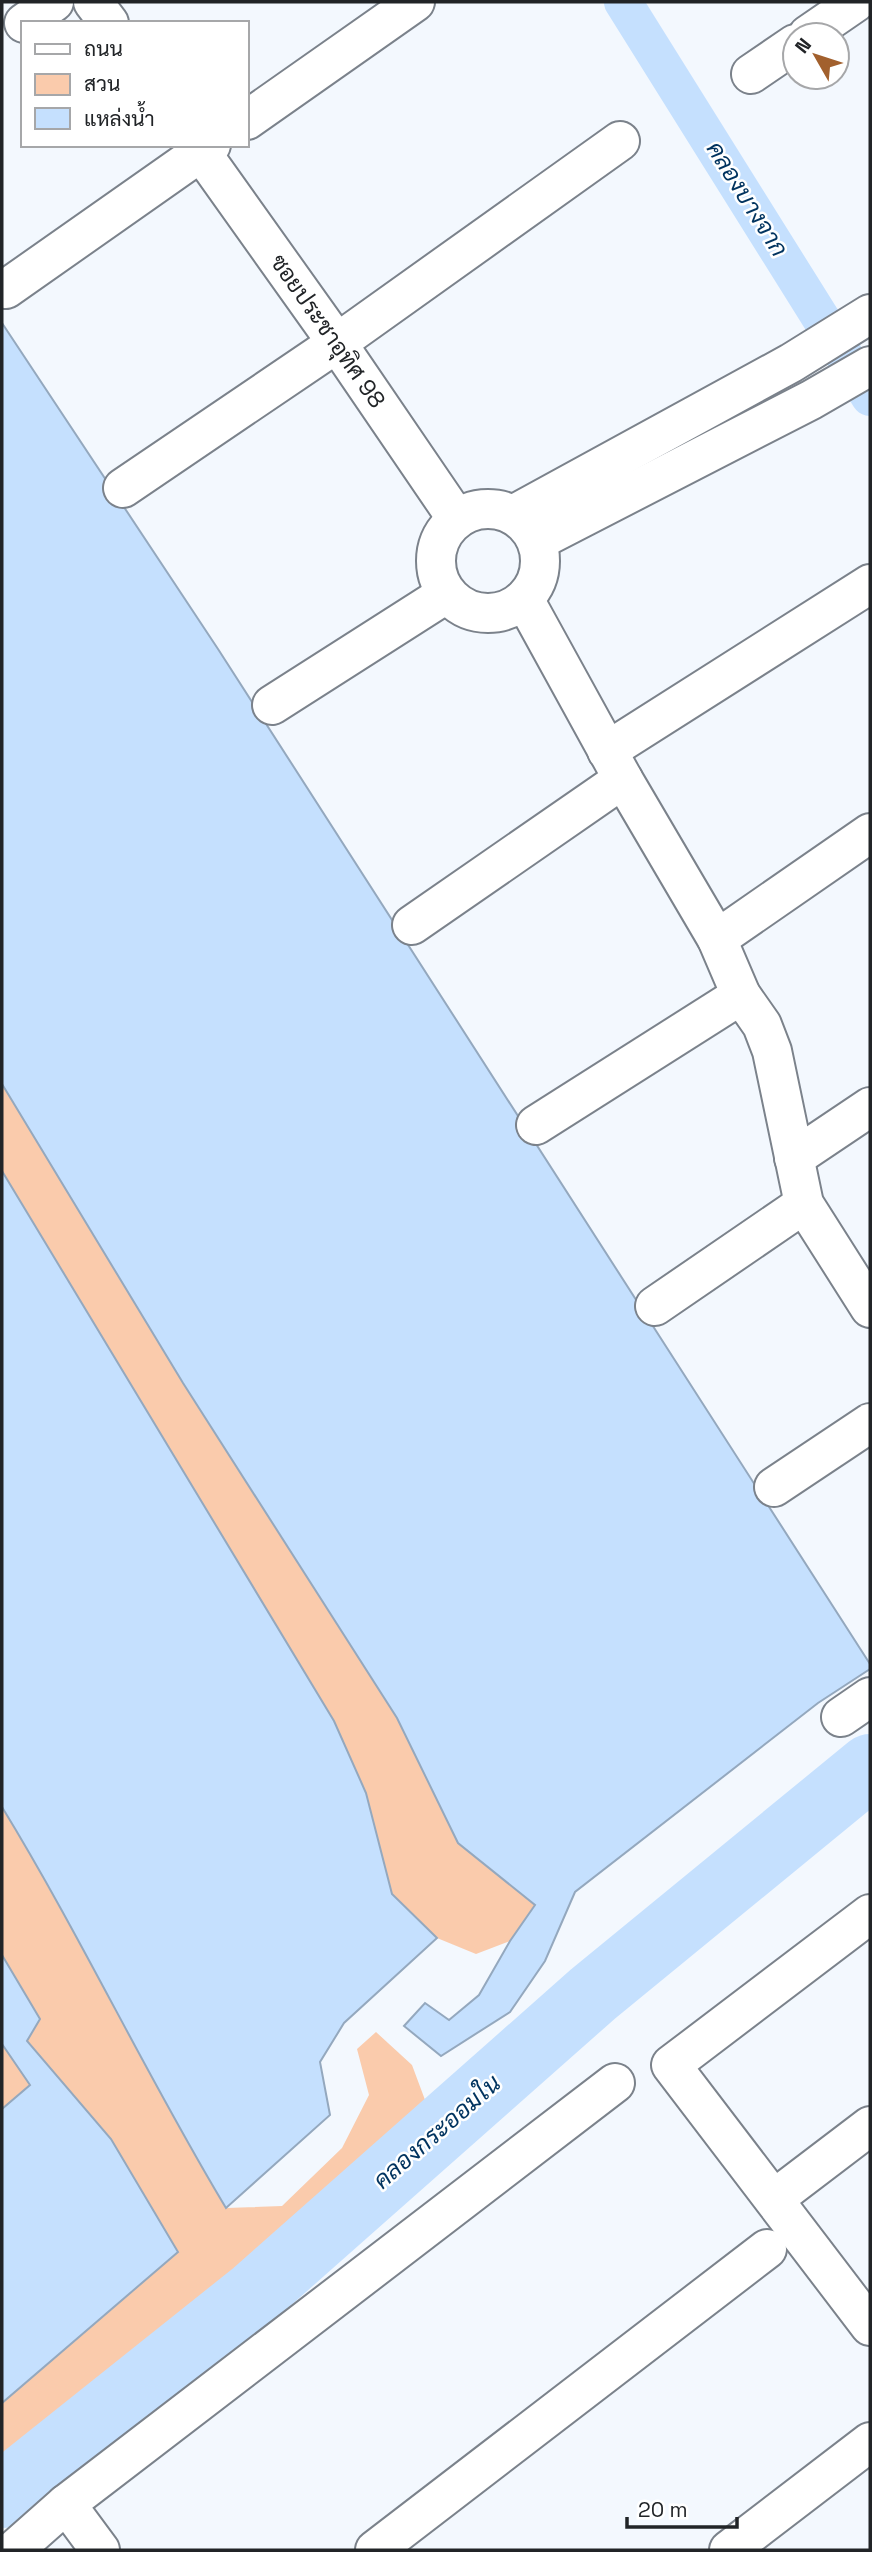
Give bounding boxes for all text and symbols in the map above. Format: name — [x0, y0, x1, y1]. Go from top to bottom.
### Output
legend — [21, 21, 248, 147]
north arrow — [781, 21, 851, 91]
text: N — [789, 33, 817, 58]
text: ถนน — [84, 35, 123, 62]
text: สวน — [84, 70, 120, 97]
text: แหล่งน้ำ — [84, 101, 155, 132]
water label: คลองบางจาก — [700, 135, 795, 262]
street label: ซอยประชาอุทิศ 98 — [263, 248, 392, 414]
water label: คลองกระออมใน — [366, 2068, 507, 2196]
scale bar — [627, 2486, 737, 2530]
text: 20 m — [638, 2496, 688, 2523]

